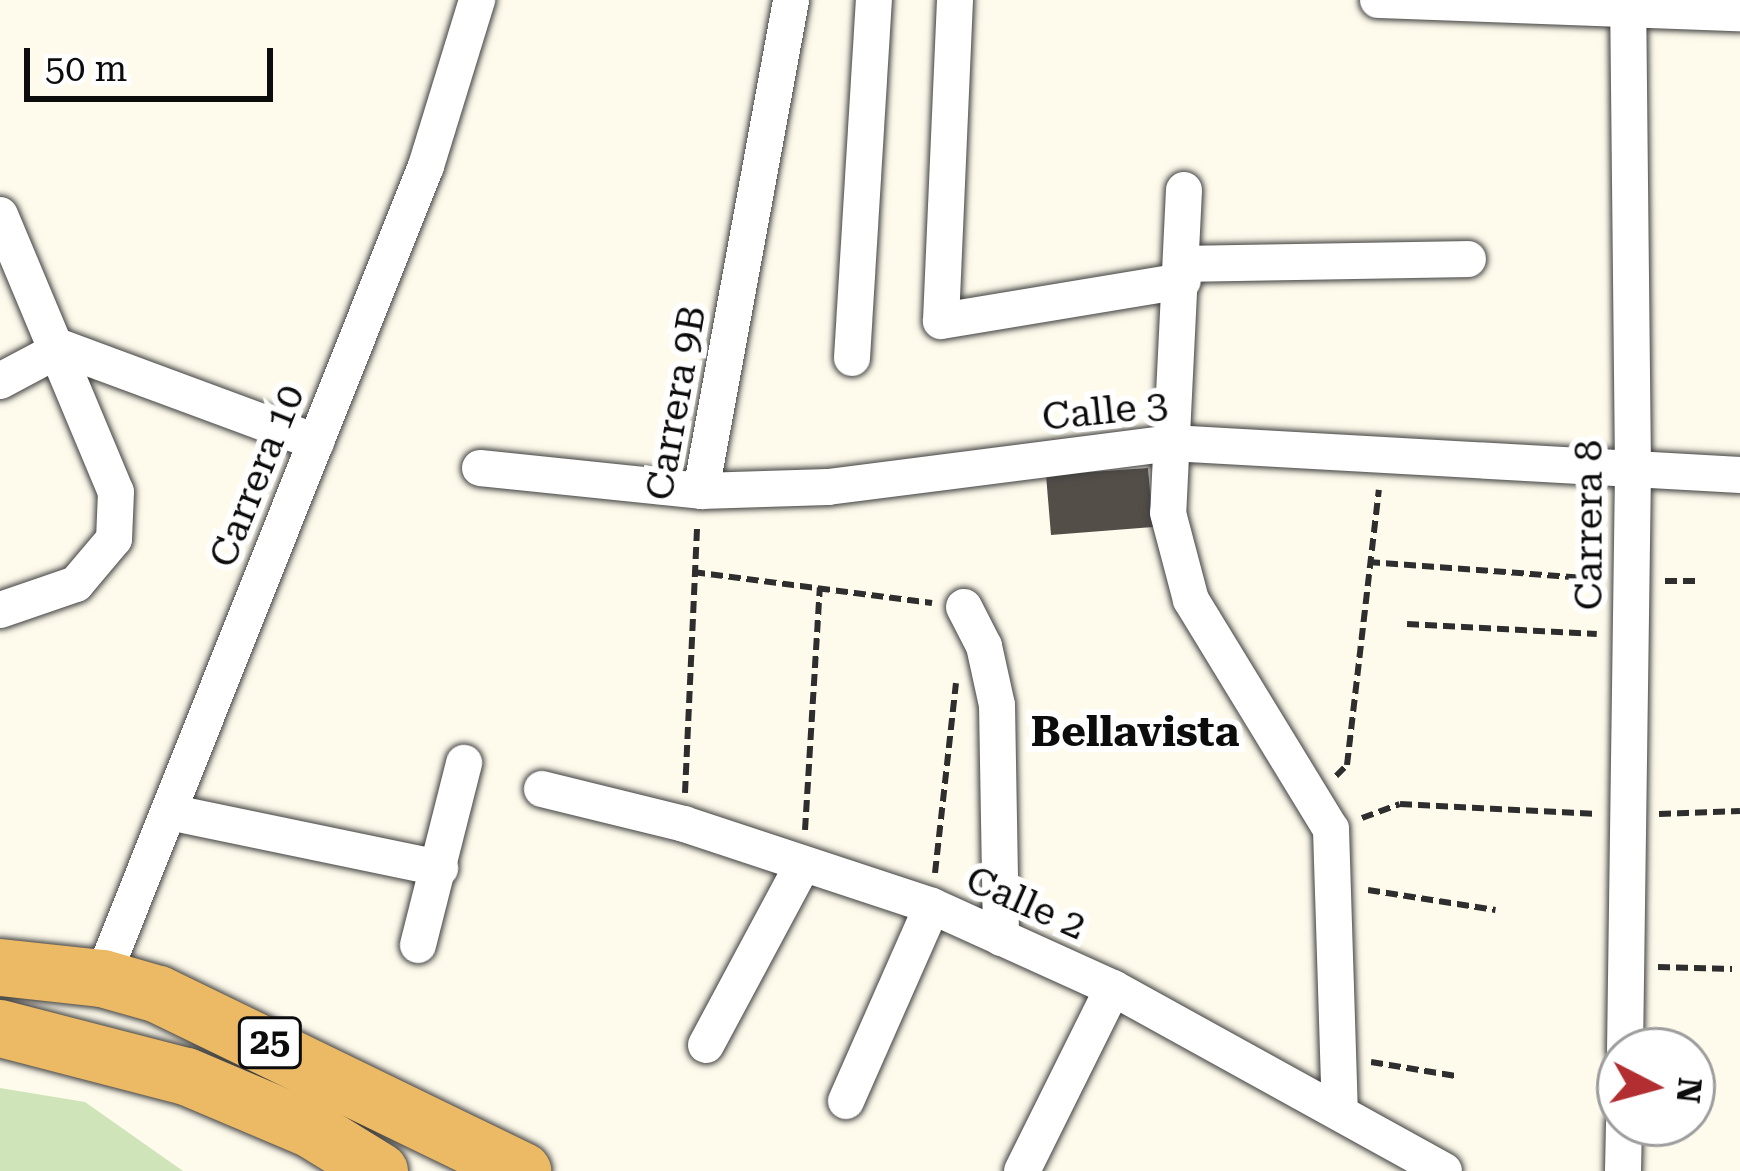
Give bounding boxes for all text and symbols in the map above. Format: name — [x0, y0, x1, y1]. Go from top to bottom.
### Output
scale bar — [30, 24, 279, 98]
text: 50 m — [45, 48, 127, 90]
street label: Carrera 9B — [636, 302, 716, 504]
street label: Carrera 10 — [199, 378, 315, 574]
street label: Calle 3 — [1040, 381, 1170, 441]
street label: Carrera 8 — [1566, 440, 1612, 610]
district label: Bellavista — [1031, 707, 1239, 757]
street label: Calle 2 — [959, 856, 1093, 950]
road number: 25 — [237, 1013, 303, 1073]
north arrow — [1596, 1027, 1716, 1147]
text: N — [1669, 1076, 1710, 1105]

